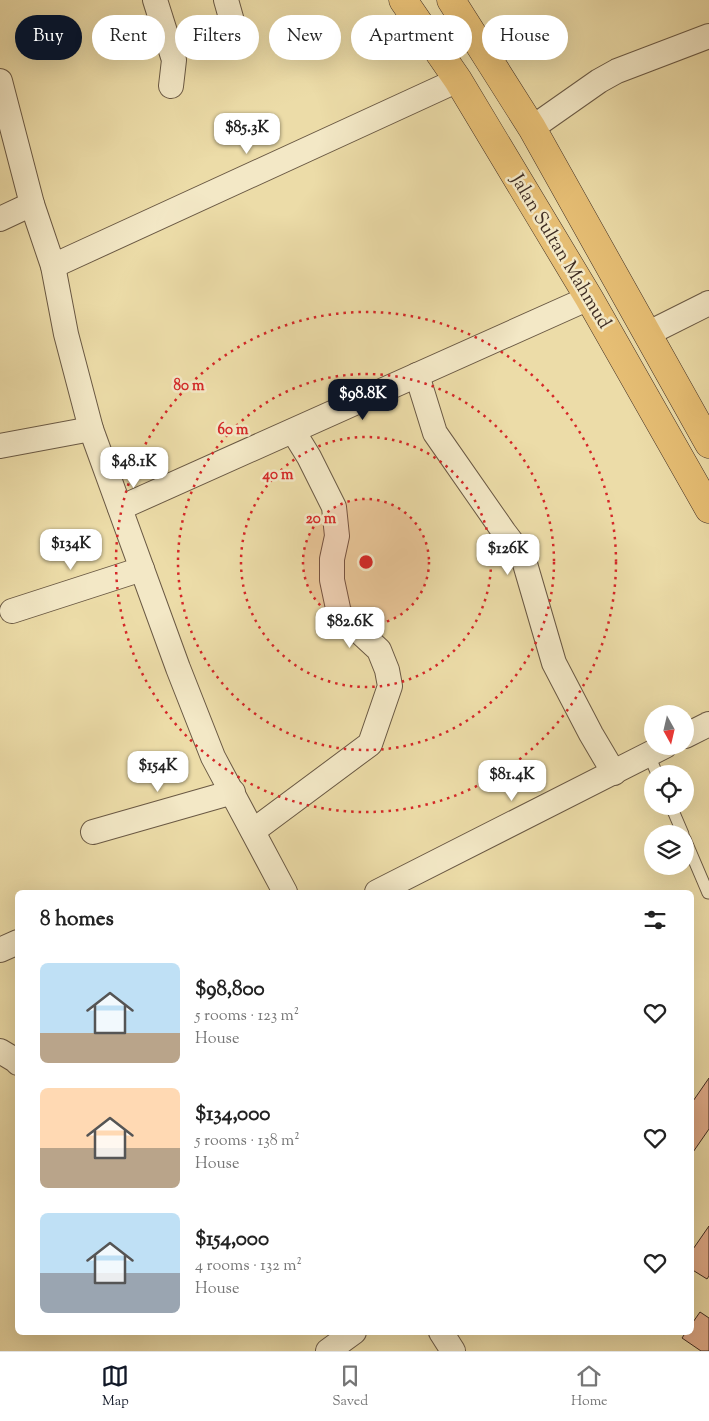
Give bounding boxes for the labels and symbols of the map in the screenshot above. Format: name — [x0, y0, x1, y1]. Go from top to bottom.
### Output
pin: $85.3K — [206, 112, 288, 155]
street label: Jalan Sultan Mahmud — [503, 169, 617, 335]
text: 80 m — [173, 376, 205, 397]
pin: $98.8K — [322, 378, 404, 421]
text: 60 m — [218, 420, 249, 441]
pin: $48.1K — [93, 446, 175, 489]
text: 40 m — [262, 465, 294, 486]
text: 20 m — [306, 509, 337, 530]
pin: $134K — [36, 528, 106, 571]
pin: $126K — [473, 534, 543, 576]
centre of rings — [357, 553, 375, 571]
pin: $82.6K — [309, 606, 391, 649]
north arrow — [644, 705, 694, 755]
pin: $154K — [123, 750, 193, 793]
pin: $81.4K — [471, 760, 553, 802]

